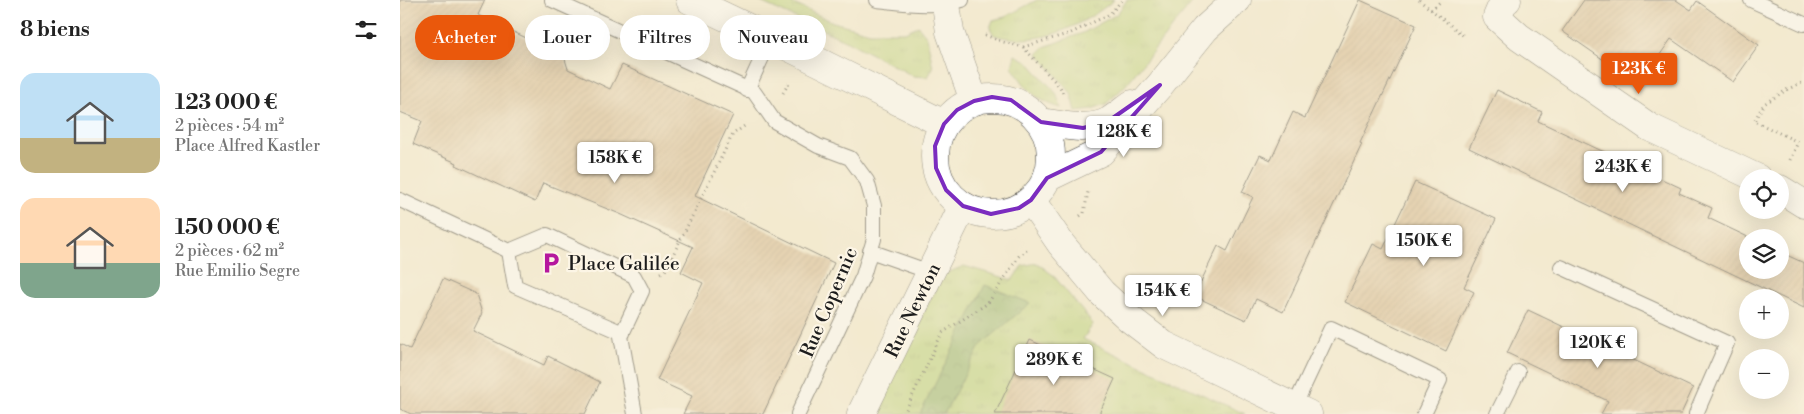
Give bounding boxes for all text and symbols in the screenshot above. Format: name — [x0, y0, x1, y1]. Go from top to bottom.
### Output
chip: Acheter — [415, 15, 515, 60]
chip: Louer — [525, 15, 610, 60]
chip: Filtres — [620, 15, 710, 60]
chip: Nouveau — [720, 15, 826, 60]
icon: filters — [352, 16, 380, 44]
text: 8 biens — [20, 17, 90, 43]
pin: 123K € — [1598, 52, 1680, 95]
text: 123K € — [1612, 59, 1666, 79]
text: 123 000 € — [175, 90, 277, 116]
icon: home — [60, 93, 120, 153]
text: 2 pièces · 54 m² — [175, 116, 284, 136]
pin: 128K € — [1083, 116, 1165, 158]
text: 128K € — [1097, 122, 1151, 142]
text: Place Alfred Kastler — [175, 136, 320, 156]
pin: 158K € — [574, 142, 656, 184]
text: 158K € — [588, 148, 642, 168]
pin: 243K € — [1582, 150, 1664, 193]
text: 243K € — [1595, 157, 1651, 177]
map controls — [1739, 169, 1789, 399]
button: locate — [1739, 169, 1789, 219]
text: 150 000 € — [175, 215, 280, 241]
icon: home — [60, 218, 120, 278]
pin: 150K € — [1383, 224, 1465, 267]
button: layers — [1739, 229, 1789, 279]
text: 150K € — [1396, 231, 1452, 251]
text: 2 pièces · 62 m² — [175, 241, 284, 261]
street label: Rue Copernic — [795, 244, 863, 361]
parking icon: Place Galilée — [538, 250, 564, 276]
place label: Place Galilée — [568, 252, 680, 276]
street label: Rue Newton — [880, 259, 946, 362]
text: Rue Emilio Segre — [175, 261, 300, 281]
pin: 154K € — [1122, 274, 1204, 317]
text: 154K € — [1136, 281, 1190, 301]
button: + — [1739, 289, 1789, 339]
pin: 120K € — [1557, 326, 1639, 369]
text: 120K € — [1570, 333, 1626, 353]
pin: 289K € — [1013, 344, 1095, 386]
button: − — [1739, 349, 1789, 399]
text: 289K € — [1026, 350, 1082, 370]

